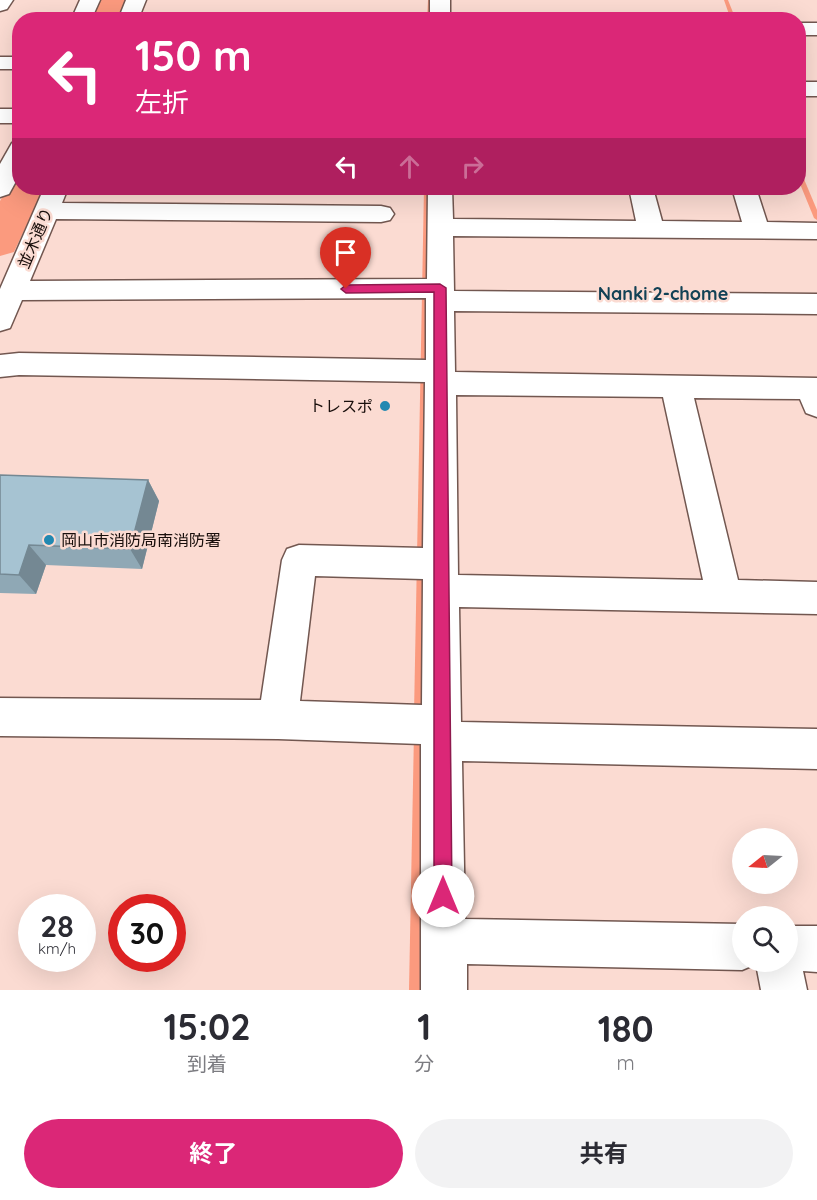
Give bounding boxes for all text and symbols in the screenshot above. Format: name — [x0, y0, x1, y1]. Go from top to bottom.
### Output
text: 150 m — [135, 29, 252, 82]
icon: left — [36, 36, 114, 114]
text: 左折 — [135, 85, 189, 119]
icon: left — [330, 150, 363, 183]
icon: ahead — [393, 150, 426, 183]
icon: right — [456, 150, 489, 183]
street label: 並木通り — [13, 205, 57, 271]
pin — [320, 227, 371, 289]
icon: arrive — [329, 236, 362, 269]
district label: Nanki 2-chome — [598, 282, 728, 305]
place label: トレスポ — [309, 396, 373, 416]
marker: トレスポ — [378, 399, 392, 413]
place label: 岡山市消防局南消防署 — [61, 530, 221, 550]
marker: 岡山市消防局南消防署 — [42, 533, 56, 547]
north arrow — [732, 828, 798, 894]
map controls — [732, 828, 798, 972]
position arrow — [411, 864, 475, 928]
speed limit sign: 30 — [108, 894, 186, 972]
button: search — [732, 906, 798, 972]
text: 28 — [40, 907, 74, 945]
text: km/h — [38, 939, 76, 958]
text: 15:02 — [164, 1004, 251, 1049]
text: 1 — [417, 1004, 431, 1049]
text: 180 — [598, 1006, 654, 1051]
text: m — [616, 1050, 635, 1075]
text: 到着 — [187, 1051, 227, 1076]
text: 分 — [414, 1051, 434, 1076]
button: 終了 — [24, 1119, 403, 1188]
button: 共有 — [415, 1119, 793, 1188]

